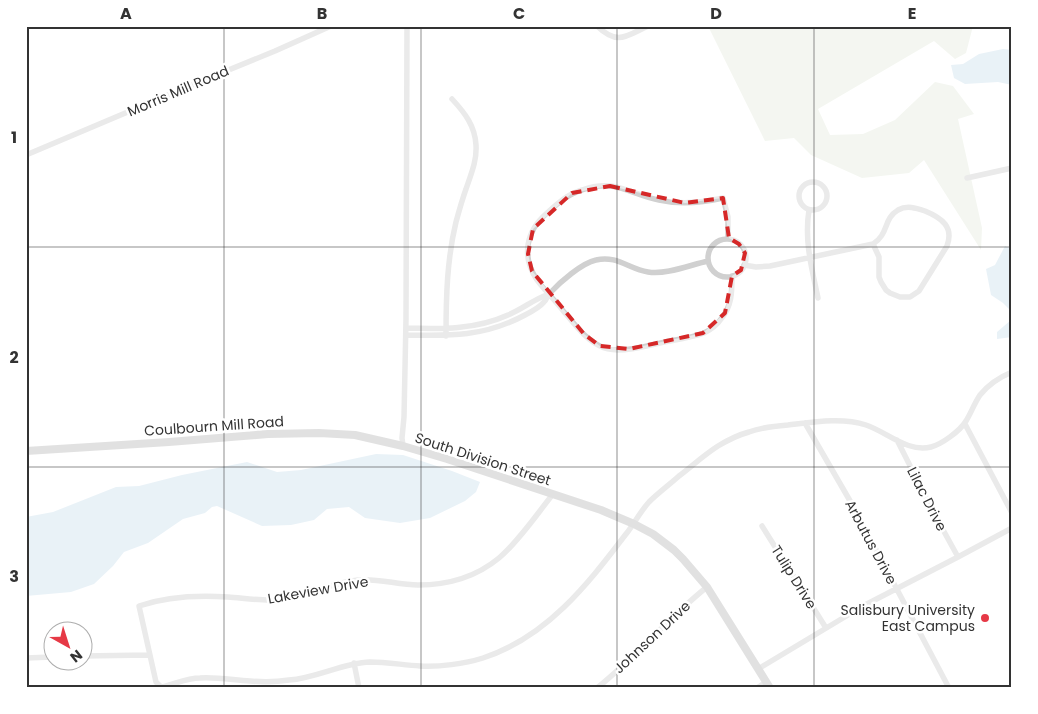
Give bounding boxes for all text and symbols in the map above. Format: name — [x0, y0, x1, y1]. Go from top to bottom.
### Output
text: A — [120, 2, 132, 25]
text: B — [317, 2, 327, 25]
text: C — [513, 2, 525, 25]
text: D — [710, 2, 722, 25]
text: E — [908, 2, 916, 25]
street label: Morris Mill Road — [124, 61, 232, 121]
text: 1 — [11, 126, 17, 149]
text: 2 — [9, 346, 19, 369]
street label: Coulbourn Mill Road — [143, 411, 285, 441]
street label: South Division Street — [412, 428, 554, 490]
street label: Lilac Drive — [902, 463, 952, 535]
street label: Arbutus Drive — [840, 496, 902, 588]
street label: Tulip Drive — [767, 541, 822, 613]
text: 3 — [9, 565, 19, 588]
street label: Lakeview Drive — [266, 571, 370, 609]
street label: Johnson Drive — [609, 596, 695, 678]
place label: Salisbury University East Campus — [841, 600, 975, 636]
marker: Salisbury University East Campus — [979, 612, 991, 624]
north arrow — [42, 622, 92, 672]
text: N — [66, 645, 87, 667]

